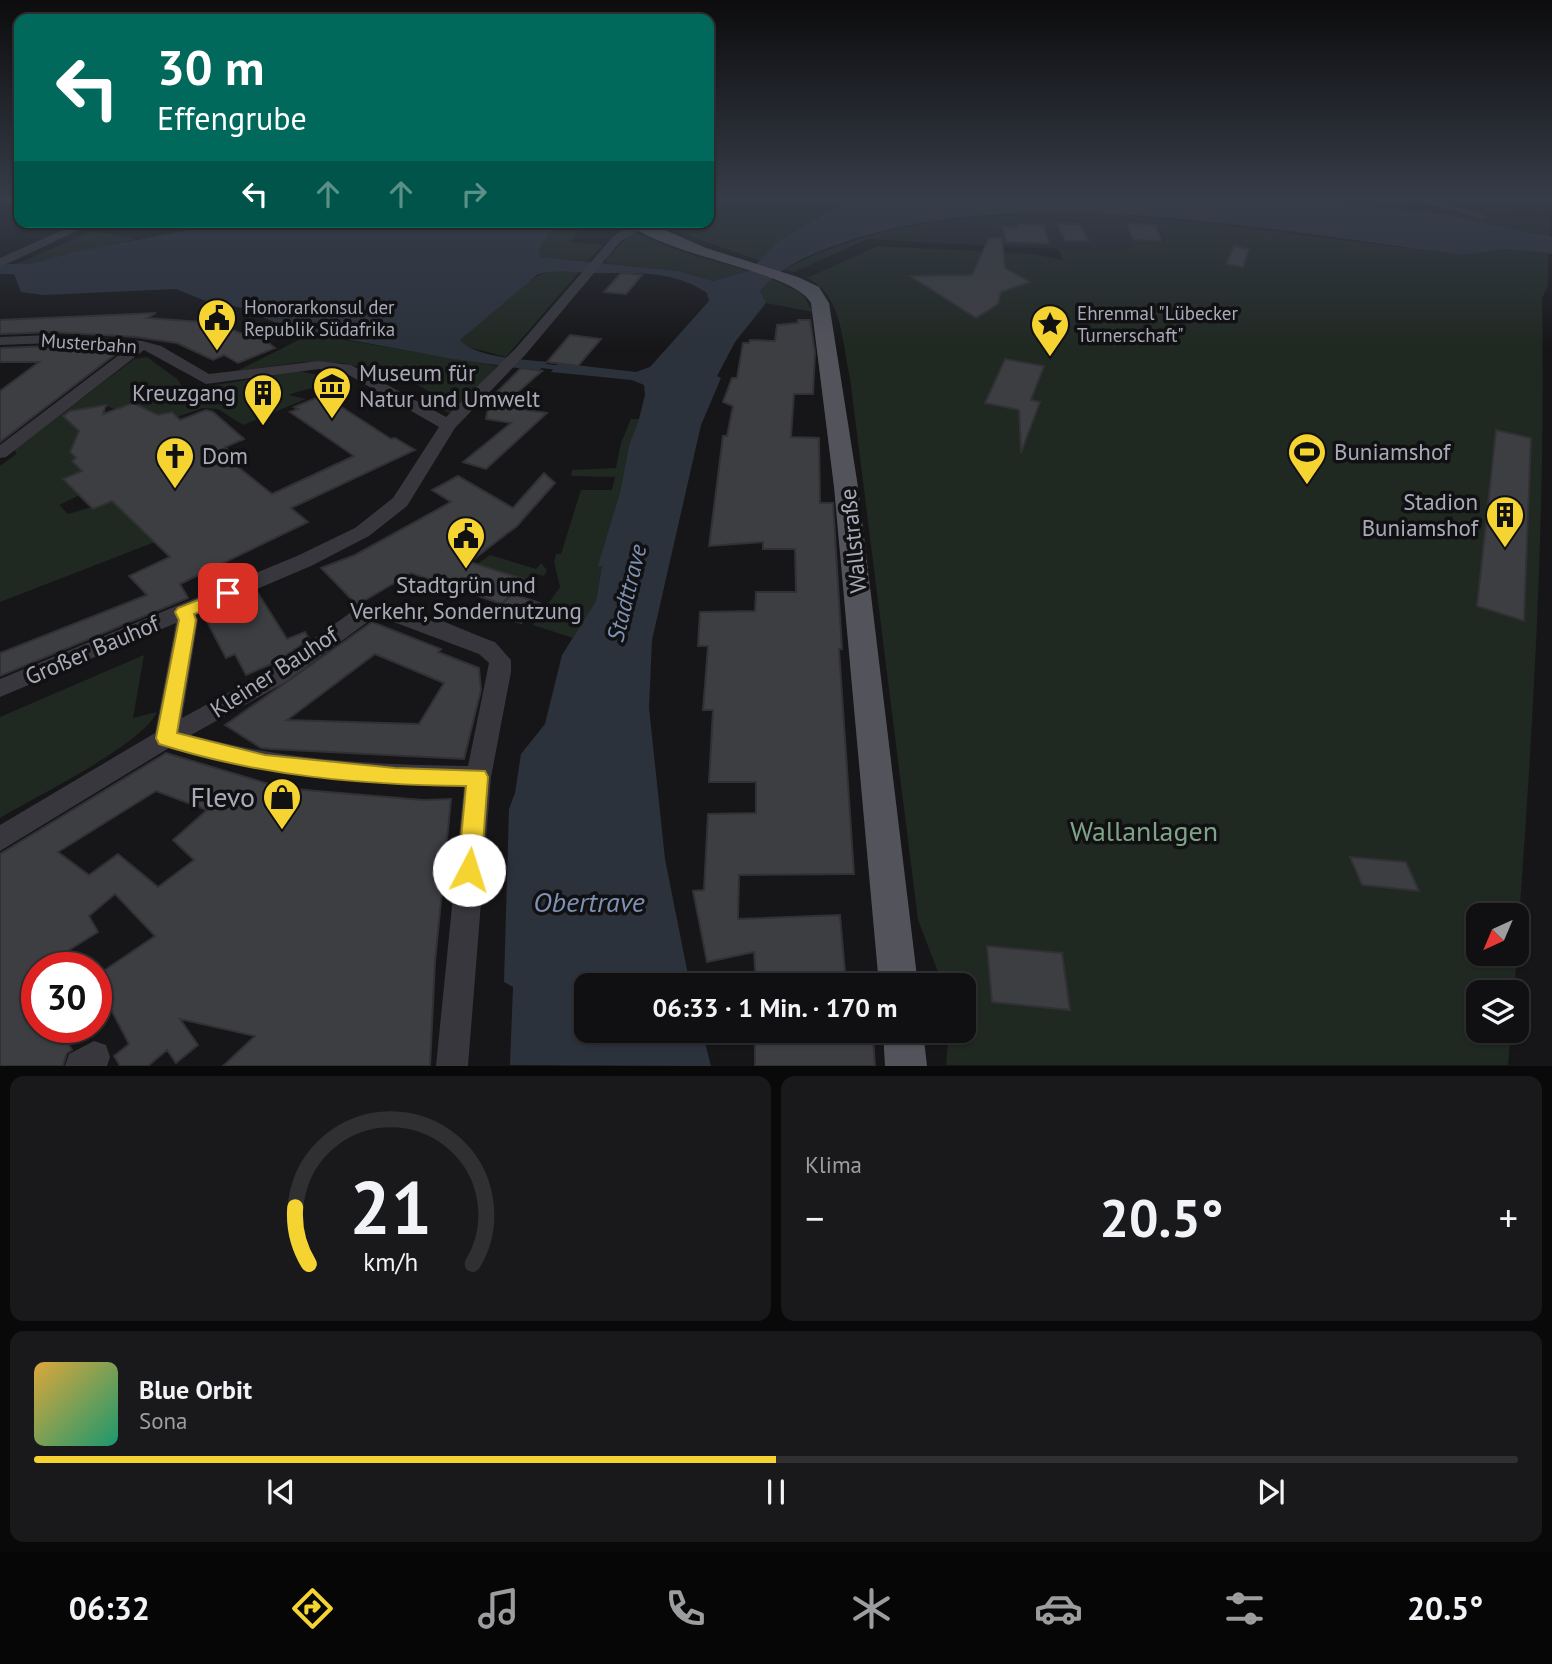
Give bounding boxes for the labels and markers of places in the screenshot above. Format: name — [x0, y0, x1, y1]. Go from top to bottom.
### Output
place label: Honorarkonsul der Republik Südafrika — [244, 295, 395, 341]
public building icon: Honorarkonsul der Republik Südafrika — [196, 297, 238, 352]
place label: Ehrenmal "Lübecker Turnerschaft" — [1077, 301, 1238, 347]
place icon: Ehrenmal "Lübecker Turnerschaft" — [1029, 303, 1071, 358]
place label: Museum für Natur und Umwelt — [359, 358, 540, 413]
museum icon: Museum für Natur und Umwelt — [311, 365, 353, 420]
building icon: Kreuzgang — [242, 372, 284, 427]
place label: Kreuzgang — [132, 378, 236, 407]
sports icon: Buniamshof — [1286, 431, 1328, 486]
church icon: Dom — [154, 435, 196, 490]
place label: Buniamshof — [1334, 437, 1452, 466]
place label: Dom — [202, 441, 248, 470]
place label: Stadion Buniamshof — [1362, 487, 1480, 542]
building icon: Stadion Buniamshof — [1484, 494, 1526, 549]
public building icon: Stadtgrün und Verkehr, Sondernutzung — [445, 515, 487, 570]
pin — [198, 563, 258, 623]
place label: Stadtgrün und Verkehr, Sondernutzung — [349, 570, 582, 625]
shop icon: Flevo — [261, 776, 303, 831]
place label: Flevo — [191, 778, 255, 815]

